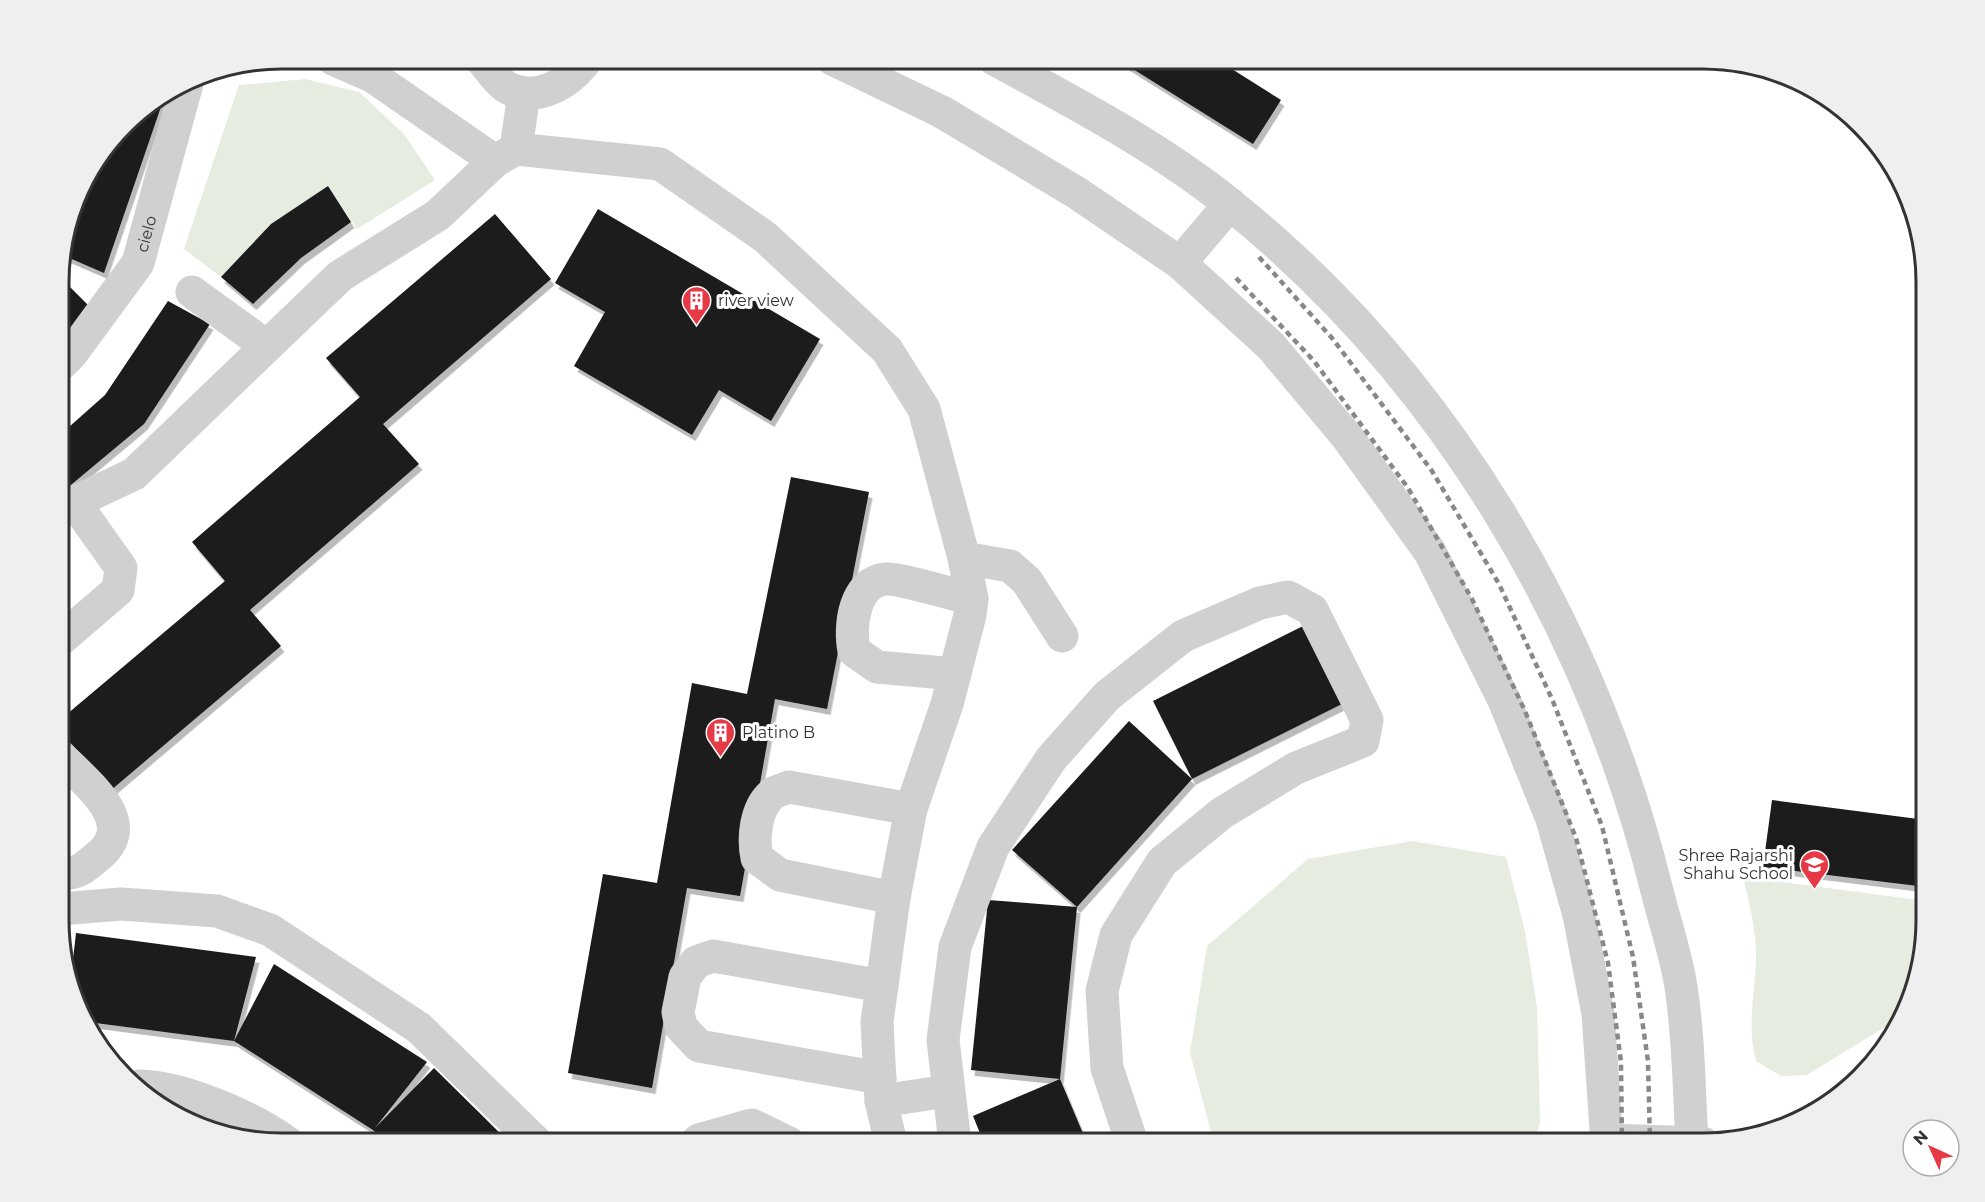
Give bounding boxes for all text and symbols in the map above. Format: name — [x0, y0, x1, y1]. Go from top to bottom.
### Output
street label: cielo — [132, 213, 161, 254]
building icon: river view — [681, 284, 713, 326]
place label: river view — [718, 291, 794, 310]
building icon: Platino B — [705, 716, 737, 758]
place label: Platino B — [742, 723, 815, 742]
place label: Shree Rajarshi Shahu School — [1679, 846, 1793, 883]
school or university icon: Shree Rajarshi Shahu School — [1798, 848, 1830, 890]
north arrow — [1901, 1118, 1961, 1178]
text: N — [1909, 1126, 1932, 1149]

